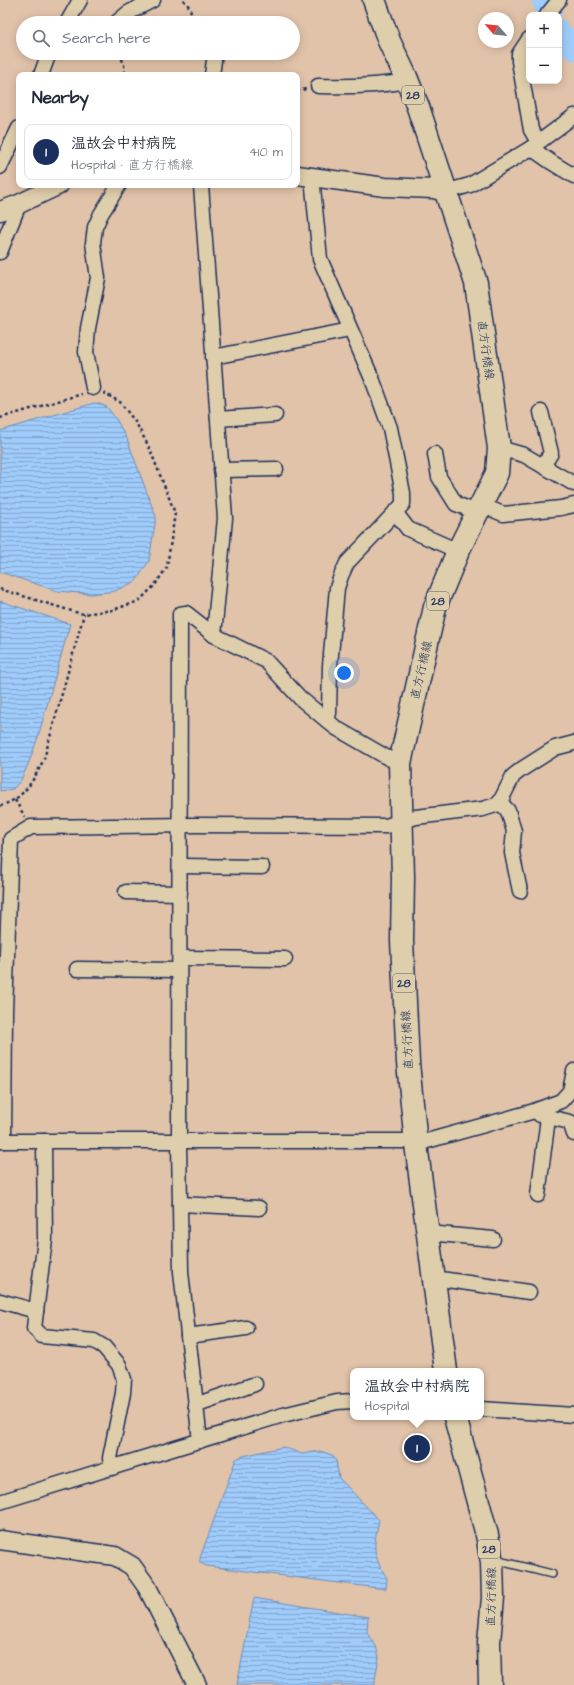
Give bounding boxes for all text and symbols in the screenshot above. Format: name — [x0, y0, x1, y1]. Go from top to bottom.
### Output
north arrow — [478, 12, 514, 48]
map controls — [526, 12, 562, 84]
button: + — [526, 12, 562, 48]
search box — [16, 16, 300, 60]
icon: search — [30, 27, 52, 49]
text: Search here — [62, 28, 151, 49]
button: − — [526, 48, 562, 84]
text: Nearby — [32, 86, 89, 110]
road number: 28 — [402, 86, 424, 104]
text: 温故会中村病院 — [71, 133, 176, 154]
text: 1 — [45, 143, 47, 161]
text: 410 m — [249, 143, 283, 161]
text: Hospital · 直方行橋線 — [71, 156, 193, 174]
street label: 直方行橋線 — [473, 319, 498, 381]
road number: 28 — [427, 592, 449, 610]
street label: 直方行橋線 — [406, 639, 437, 701]
your location — [334, 663, 354, 683]
road number: 28 — [393, 974, 415, 992]
street label: 直方行橋線 — [397, 1010, 418, 1070]
popup — [350, 1368, 484, 1420]
text: 温故会中村病院 — [364, 1376, 470, 1397]
text: Hospital — [364, 1397, 409, 1415]
pin: 1 — [404, 1433, 430, 1463]
road number: 28 — [478, 1540, 500, 1558]
street label: 直方行橋線 — [482, 1567, 501, 1627]

